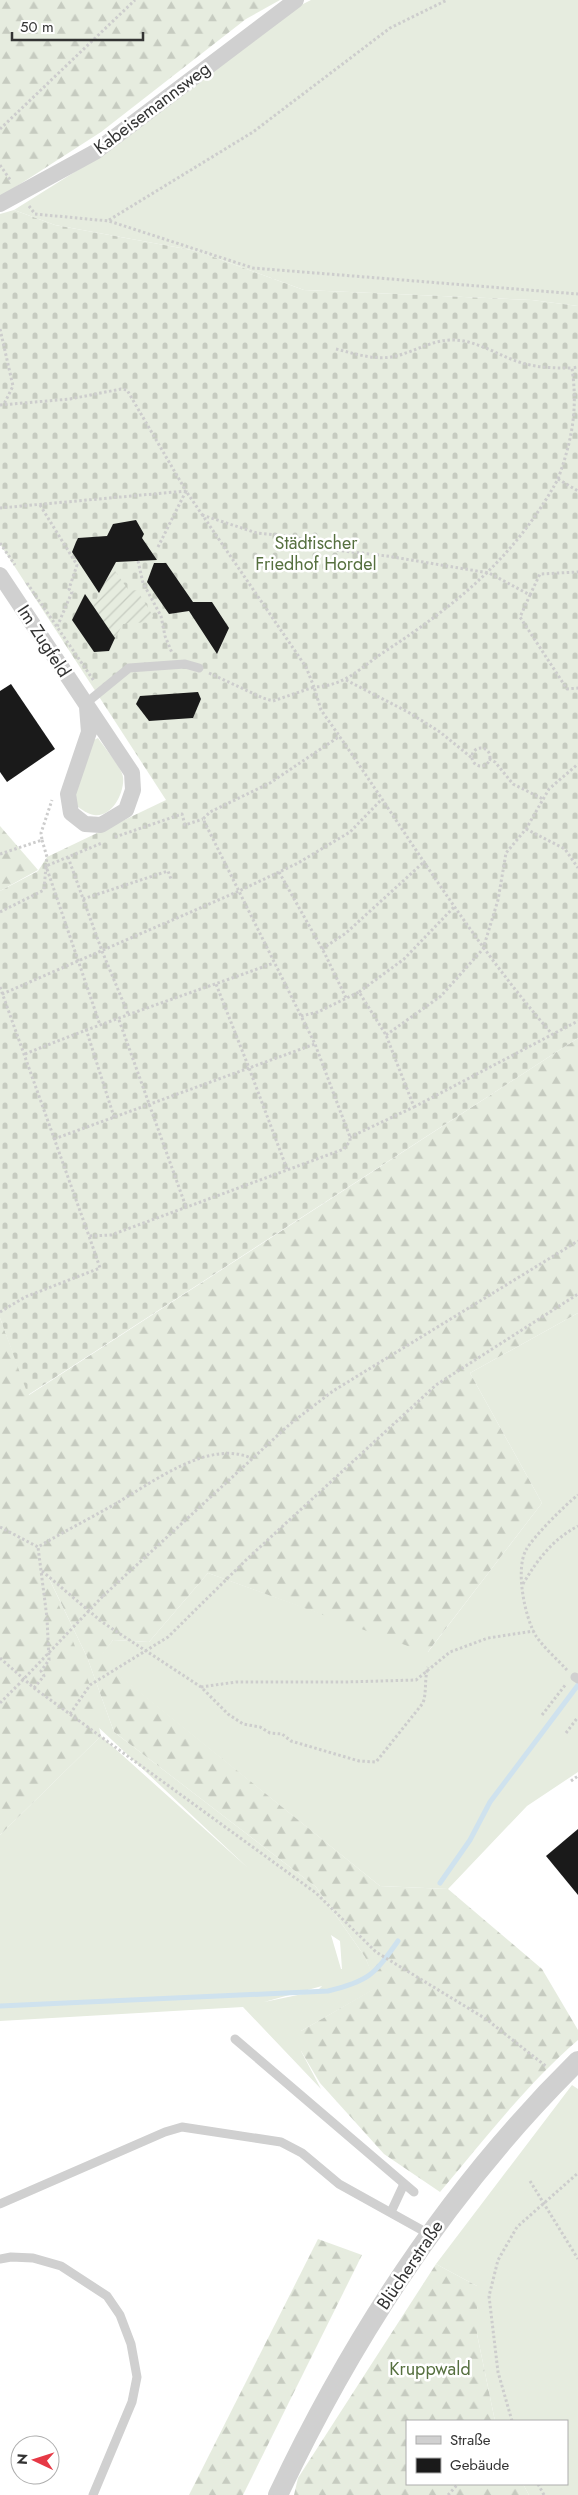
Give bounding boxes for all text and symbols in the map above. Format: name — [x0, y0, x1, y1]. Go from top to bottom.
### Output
scale bar — [12, 10, 144, 42]
text: 50 m — [20, 16, 54, 38]
street label: Kabeisemannsweg — [88, 56, 216, 160]
park label: Städtischer Friedhof Hordel — [255, 530, 377, 577]
street label: Im Zugfeld — [11, 600, 77, 682]
street label: Blücherstraße — [370, 2215, 450, 2315]
park label: Kruppwald — [389, 2356, 471, 2382]
legend — [406, 2420, 568, 2485]
text: Straße — [450, 2429, 491, 2451]
north arrow — [10, 2435, 60, 2485]
text: N — [12, 2453, 32, 2465]
text: Gebäude — [450, 2454, 510, 2476]

